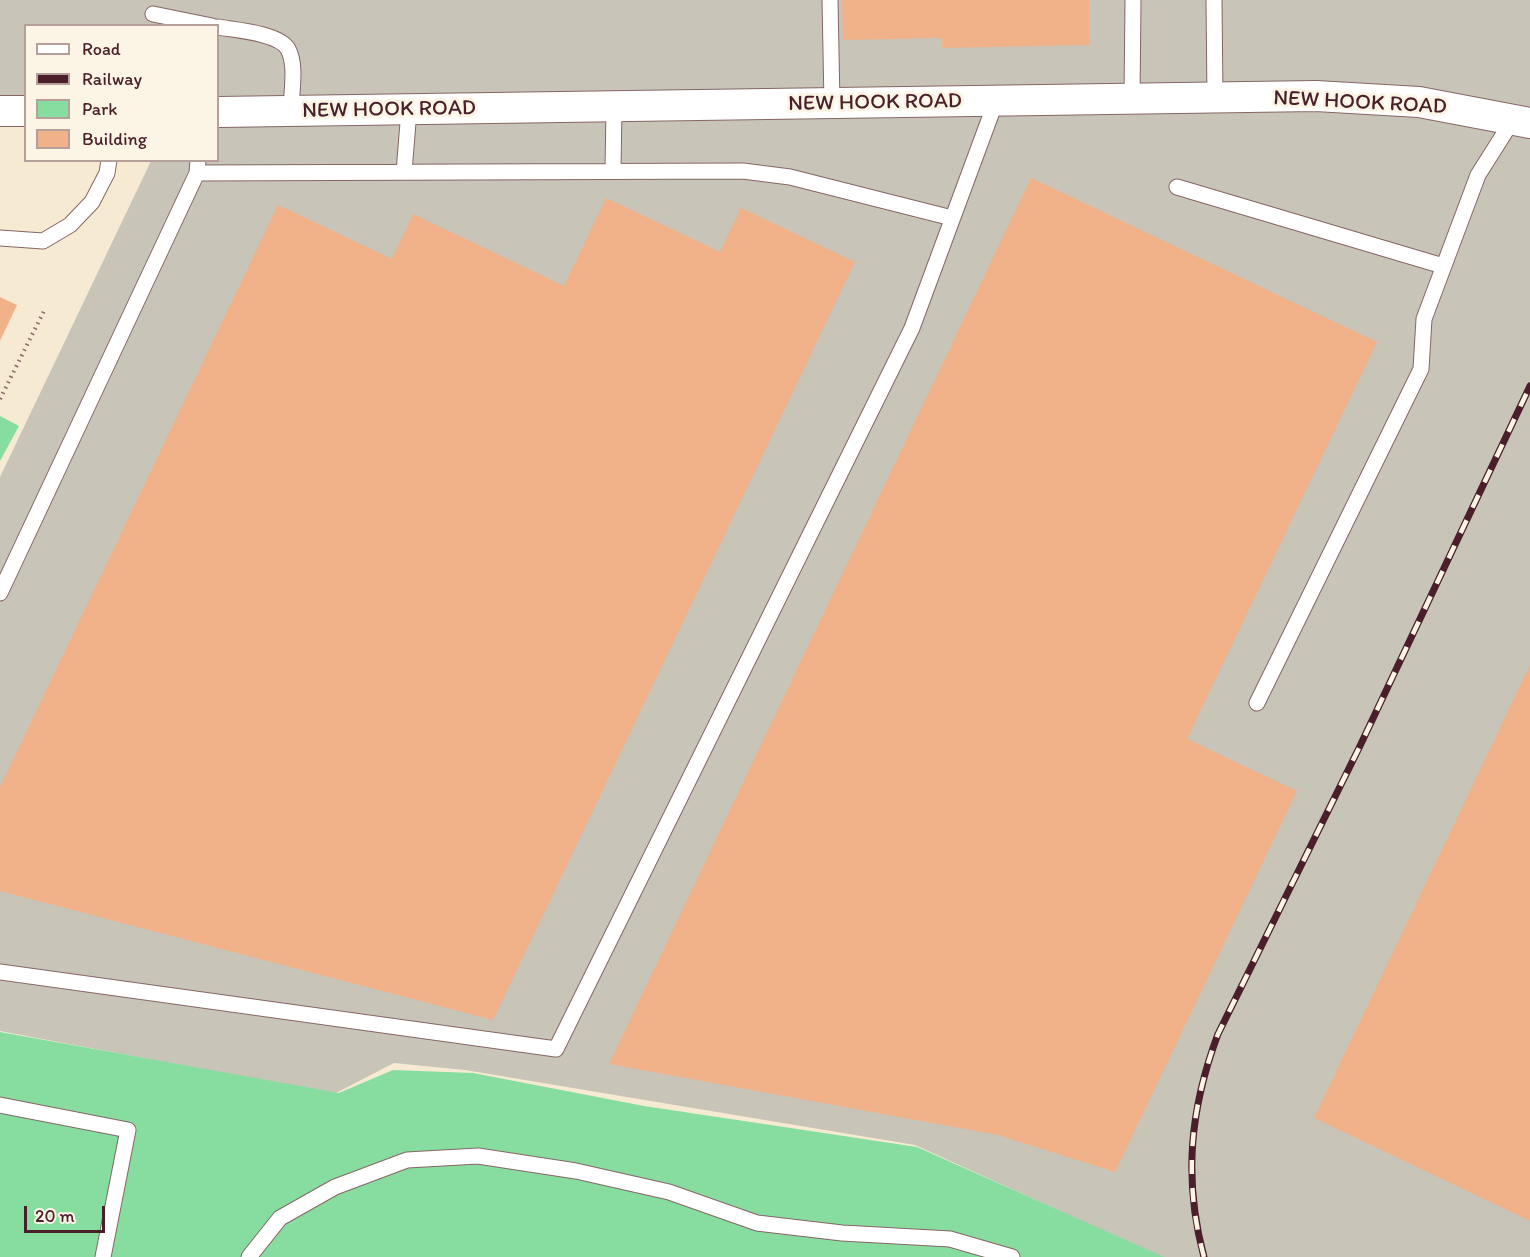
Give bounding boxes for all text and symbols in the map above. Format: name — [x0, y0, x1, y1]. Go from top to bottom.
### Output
legend — [24, 24, 219, 162]
text: Road — [82, 38, 121, 60]
text: Railway — [82, 68, 142, 90]
street label: NEW HOOK ROAD — [1273, 85, 1447, 121]
street label: NEW HOOK ROAD — [788, 88, 962, 118]
street label: NEW HOOK ROAD — [302, 95, 476, 125]
text: Park — [82, 98, 117, 120]
text: Building — [82, 128, 147, 150]
scale bar — [27, 1194, 108, 1232]
text: 20 m — [35, 1205, 75, 1227]

